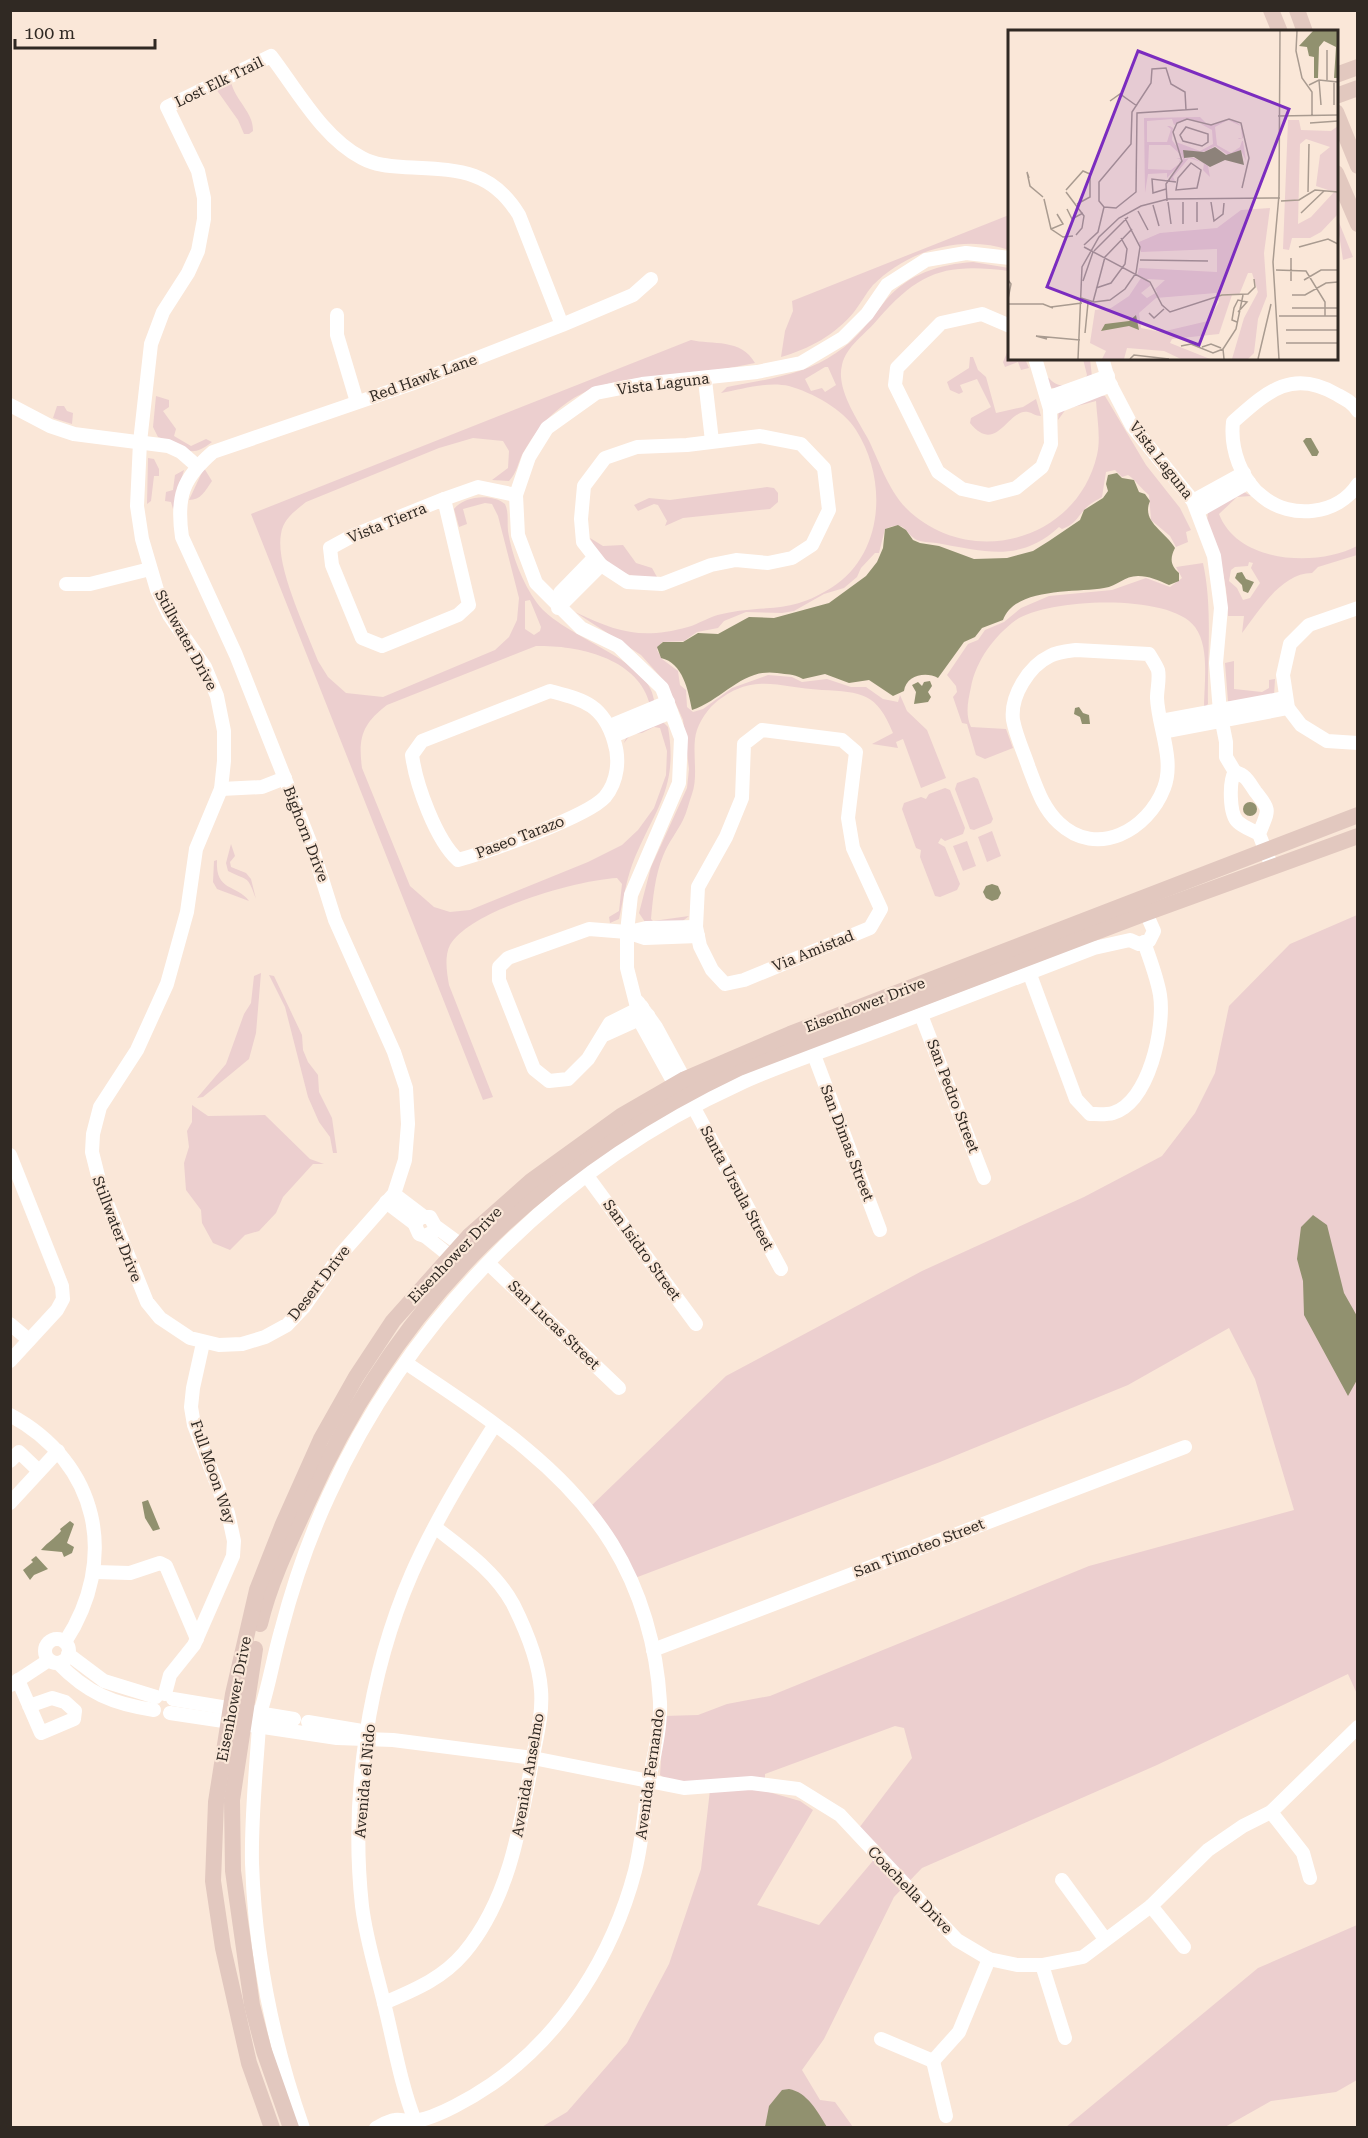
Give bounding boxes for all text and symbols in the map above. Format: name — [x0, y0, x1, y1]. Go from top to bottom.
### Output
scale bar — [15, 12, 154, 50]
text: 100 m — [24, 22, 75, 43]
inset map — [1008, 30, 1338, 360]
street label: Lost Elk Trail — [172, 53, 266, 111]
street label: Red Hawk Lane — [367, 350, 479, 406]
street label: Vista Laguna — [616, 369, 710, 399]
street label: Vista Laguna — [1125, 418, 1197, 502]
street label: Vista Tierra — [345, 499, 429, 547]
street label: Stillwater Drive — [151, 587, 221, 693]
street label: Bighorn Drive — [279, 784, 333, 884]
street label: Paseo Tarazo — [473, 812, 567, 862]
street label: Via Amistad — [770, 926, 857, 976]
street label: Eisenhower Drive — [802, 974, 928, 1036]
street label: San Pedro Street — [923, 1037, 983, 1156]
street label: San Dimas Street — [817, 1082, 878, 1204]
street label: Santa Ursula Street — [697, 1123, 778, 1254]
street label: Stillwater Drive — [89, 1174, 145, 1284]
street label: San Isidro Street — [599, 1196, 685, 1304]
street label: Eisenhower Drive — [404, 1203, 506, 1307]
street label: Desert Drive — [284, 1242, 354, 1324]
street label: San Lucas Street — [505, 1277, 604, 1373]
street label: Full Moon Way — [187, 1418, 239, 1526]
street label: San Timoteo Street — [851, 1515, 987, 1581]
street label: Eisenhower Drive — [213, 1635, 255, 1763]
street label: Avenida Fernando — [632, 1708, 668, 1840]
street label: Avenida Anselmo — [508, 1712, 548, 1838]
street label: Avenida el Nido — [351, 1723, 379, 1839]
street label: Coachella Drive — [864, 1843, 956, 1937]

